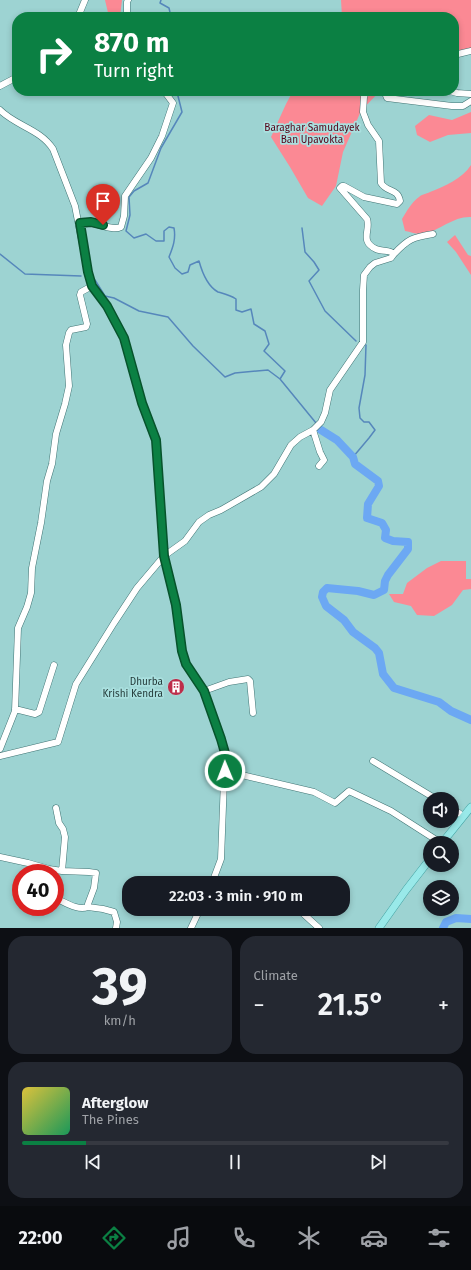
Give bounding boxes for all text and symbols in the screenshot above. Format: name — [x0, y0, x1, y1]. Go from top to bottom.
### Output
text: 870 m — [94, 26, 169, 59]
icon: right — [28, 28, 80, 80]
text: Turn right — [94, 60, 174, 82]
park label: Baraghar Samudayek Ban Upavokta — [264, 122, 361, 146]
pin — [86, 184, 120, 225]
icon: arrive — [92, 190, 114, 212]
place label: Dhurba Krishi Kendra — [102, 676, 163, 700]
building icon: Dhurba Krishi Kendra — [166, 677, 186, 697]
position arrow — [204, 750, 246, 792]
map controls — [423, 792, 459, 916]
button: sound — [423, 792, 459, 828]
button: search — [423, 836, 459, 872]
speed limit sign: 40 — [12, 864, 64, 916]
button: layers — [423, 880, 459, 916]
text: 22:03 · 3 min · 910 m — [169, 887, 303, 905]
text: 39 — [92, 955, 148, 1018]
text: Climate — [254, 968, 298, 983]
text: 21.5° — [318, 987, 385, 1023]
text: − — [254, 992, 265, 1019]
text: + — [438, 992, 449, 1019]
text: km/h — [104, 1013, 136, 1028]
text: Afterglow — [82, 1094, 148, 1112]
text: The Pines — [82, 1112, 139, 1127]
icon: previous — [82, 1151, 104, 1173]
icon: pause — [224, 1151, 246, 1173]
icon: next — [367, 1151, 389, 1173]
icon: directions — [100, 1224, 128, 1252]
icon: music — [165, 1224, 193, 1252]
icon: phone — [230, 1224, 258, 1252]
icon: climate — [295, 1224, 323, 1252]
icon: car — [360, 1224, 388, 1252]
icon: filters — [425, 1224, 453, 1252]
text: 22:00 — [19, 1227, 63, 1249]

